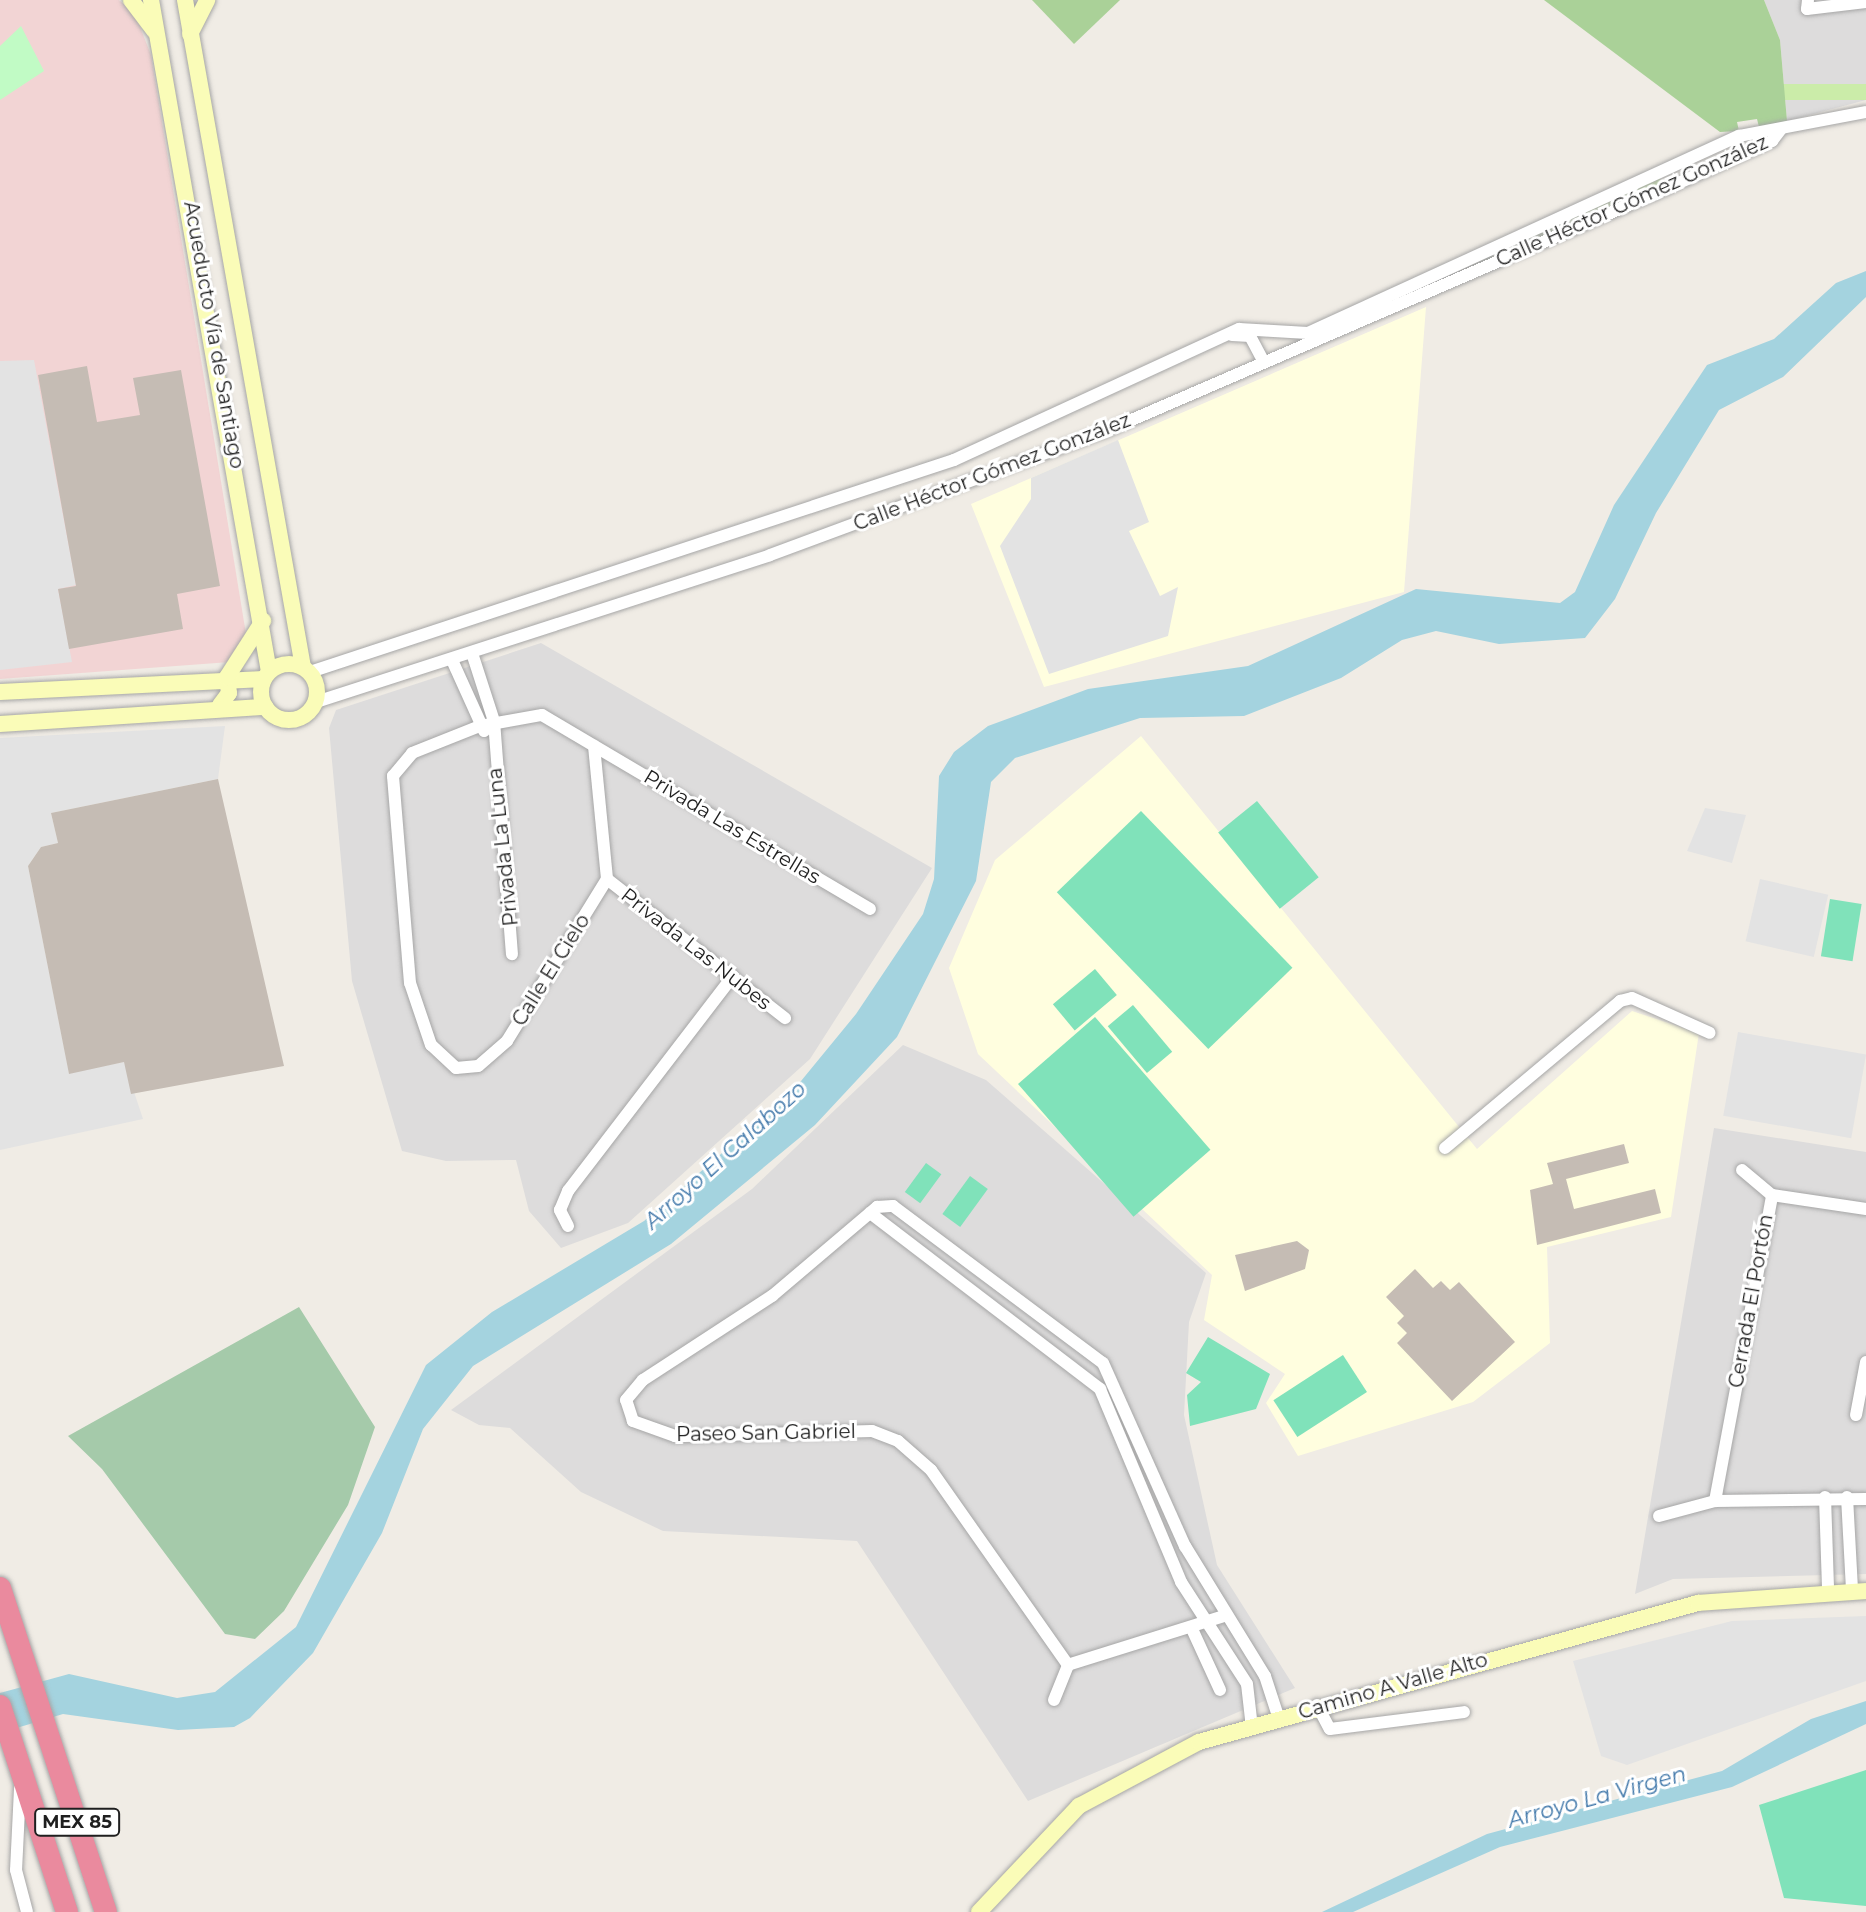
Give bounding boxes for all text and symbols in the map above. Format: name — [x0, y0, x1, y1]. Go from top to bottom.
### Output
street label: Calle Héctor Gómez González — [1492, 130, 1772, 272]
street label: Acueducto Vía de Santiago — [179, 199, 249, 471]
street label: Calle Héctor Gómez González — [850, 408, 1134, 536]
street label: Privada Las Estrellas — [639, 765, 825, 889]
street label: Privada La Luna — [483, 767, 523, 927]
street label: Privada Las Nubes — [616, 883, 776, 1015]
street label: Calle El Cielo — [507, 910, 595, 1030]
water label: Arroyo El Calabozo — [639, 1075, 811, 1235]
street label: Cerrada El Portón — [1724, 1212, 1778, 1390]
street label: Paseo San Gabriel — [676, 1419, 856, 1447]
street label: Camino A Valle Alto — [1296, 1647, 1490, 1725]
water label: Arroyo La Virgen — [1505, 1760, 1689, 1834]
road number: MEX 85 — [33, 1808, 121, 1836]

